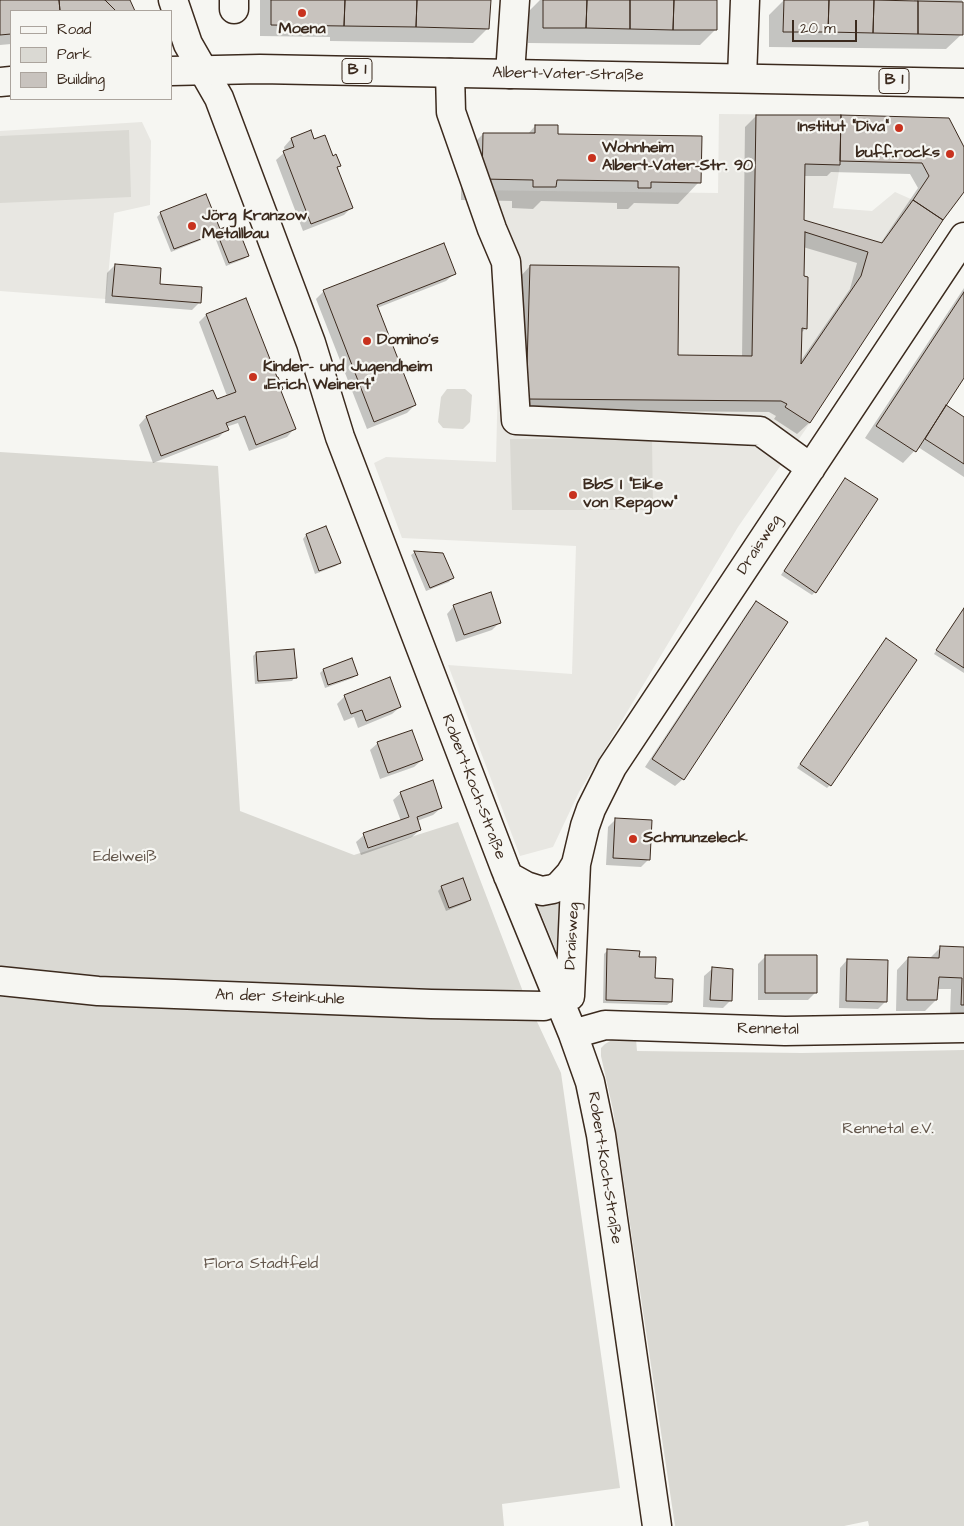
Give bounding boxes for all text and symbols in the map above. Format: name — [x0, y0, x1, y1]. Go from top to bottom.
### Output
marker: Moena — [296, 7, 308, 19]
legend — [10, 10, 172, 100]
scale bar — [794, 10, 859, 42]
text: 20 m — [800, 18, 836, 39]
text: Road — [57, 19, 91, 40]
place label: Moena — [278, 20, 326, 40]
text: Park — [57, 44, 92, 65]
road number: B 1 — [342, 58, 372, 84]
street label: Albert-Vater-Straße — [492, 64, 644, 86]
road number: B 1 — [879, 68, 909, 94]
text: Building — [57, 69, 105, 90]
place label: Institut "Diva" — [797, 118, 889, 138]
marker: Institut "Diva" — [893, 122, 905, 134]
place label: Wohnheim Albert-Vater-Str. 90 — [602, 139, 753, 177]
place label: buff.rocks — [856, 144, 940, 164]
marker: buff.rocks — [944, 148, 956, 160]
marker: Wohnheim Albert-Vater-Str. 90 — [586, 152, 598, 164]
place label: Jörg Kranzow Metallbau — [202, 207, 307, 245]
marker: Jörg Kranzow Metallbau — [186, 220, 198, 232]
place label: Domino's — [377, 331, 439, 351]
marker: Domino's — [361, 335, 373, 347]
place label: Kinder- und Jugendheim „Erich Weinert“ — [263, 358, 432, 396]
marker: Kinder- und Jugendheim „Erich Weinert“ — [247, 371, 259, 383]
place label: BbS I "Eike von Repgow" — [583, 476, 678, 514]
marker: BbS I "Eike von Repgow" — [567, 489, 579, 501]
street label: Draisweg — [734, 511, 786, 579]
street label: Robert-Koch-Straße — [436, 712, 510, 862]
place label: Schmunzeleck — [643, 829, 748, 849]
marker: Schmunzeleck — [627, 833, 639, 845]
park label: Edelweiß — [93, 848, 157, 868]
street label: Draisweg — [562, 902, 584, 970]
street label: An der Steinkuhle — [215, 986, 345, 1010]
street label: Rennetal — [737, 1020, 799, 1040]
street label: Robert-Koch-Straße — [582, 1091, 626, 1245]
park label: Rennetal e.V. — [842, 1120, 934, 1140]
park label: Flora Stadtfeld — [204, 1255, 318, 1275]

